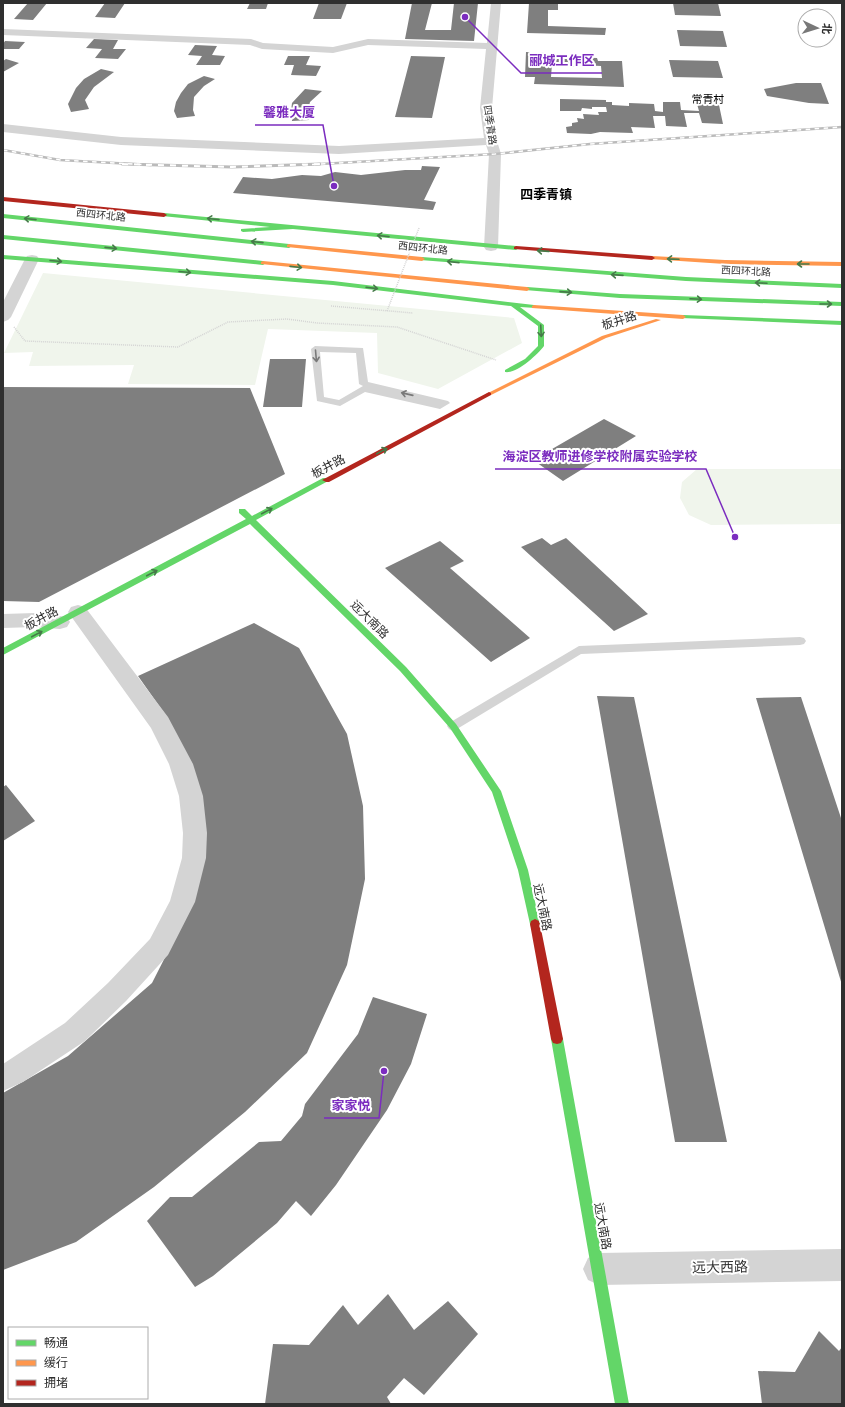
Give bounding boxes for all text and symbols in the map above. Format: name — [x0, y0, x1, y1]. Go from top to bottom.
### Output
north arrow — [797, 8, 837, 48]
text: 北 — [820, 23, 834, 35]
callout: 郦城工作区 — [521, 48, 602, 73]
text: 郦城工作区 — [529, 52, 595, 69]
district label: 常青村 — [692, 92, 725, 106]
callout: 馨雅大厦 — [255, 100, 323, 125]
text: 馨雅大厦 — [263, 104, 315, 121]
street label: 四季青路 — [481, 104, 499, 146]
district label: 四季青镇 — [520, 186, 572, 203]
street label: 西四环北路 — [75, 206, 127, 224]
one-way arrow — [24, 215, 37, 223]
one-way arrow — [207, 215, 220, 223]
one-way arrow — [377, 232, 390, 240]
one-way arrow — [251, 239, 264, 246]
street label: 西四环北路 — [397, 239, 449, 257]
one-way arrow — [104, 245, 117, 252]
one-way arrow — [537, 247, 550, 254]
one-way arrow — [667, 255, 680, 263]
one-way arrow — [49, 258, 62, 265]
one-way arrow — [447, 258, 460, 266]
one-way arrow — [797, 260, 810, 268]
one-way arrow — [289, 263, 302, 271]
street label: 西四环北路 — [721, 263, 771, 279]
one-way arrow — [178, 268, 191, 275]
one-way arrow — [611, 271, 624, 278]
one-way arrow — [755, 279, 768, 287]
one-way arrow — [365, 284, 378, 292]
one-way arrow — [559, 288, 572, 295]
one-way arrow — [689, 295, 702, 303]
one-way arrow — [819, 300, 832, 308]
street label: 板井路 — [600, 307, 638, 333]
one-way arrow — [537, 324, 545, 337]
one-way arrow — [312, 349, 320, 362]
one-way arrow — [401, 390, 414, 398]
callout: 海淀区教师进修学校附属实验学校 — [495, 444, 706, 469]
one-way arrow — [376, 447, 388, 454]
text: 海淀区教师进修学校附属实验学校 — [502, 448, 698, 465]
street label: 板井路 — [309, 451, 347, 481]
one-way arrow — [260, 507, 272, 515]
one-way arrow — [146, 568, 158, 576]
street label: 远大南路 — [348, 597, 392, 641]
street label: 板井路 — [22, 603, 60, 633]
one-way arrow — [31, 630, 43, 637]
street label: 远大南路 — [531, 882, 555, 932]
callout: 家家悦 — [324, 1093, 379, 1118]
text: 家家悦 — [331, 1097, 371, 1114]
street label: 远大南路 — [591, 1201, 615, 1251]
street label: 远大西路 — [692, 1258, 748, 1276]
legend — [8, 1327, 148, 1399]
text: 畅通 — [44, 1335, 68, 1350]
text: 缓行 — [44, 1355, 68, 1370]
text: 拥堵 — [44, 1375, 68, 1390]

